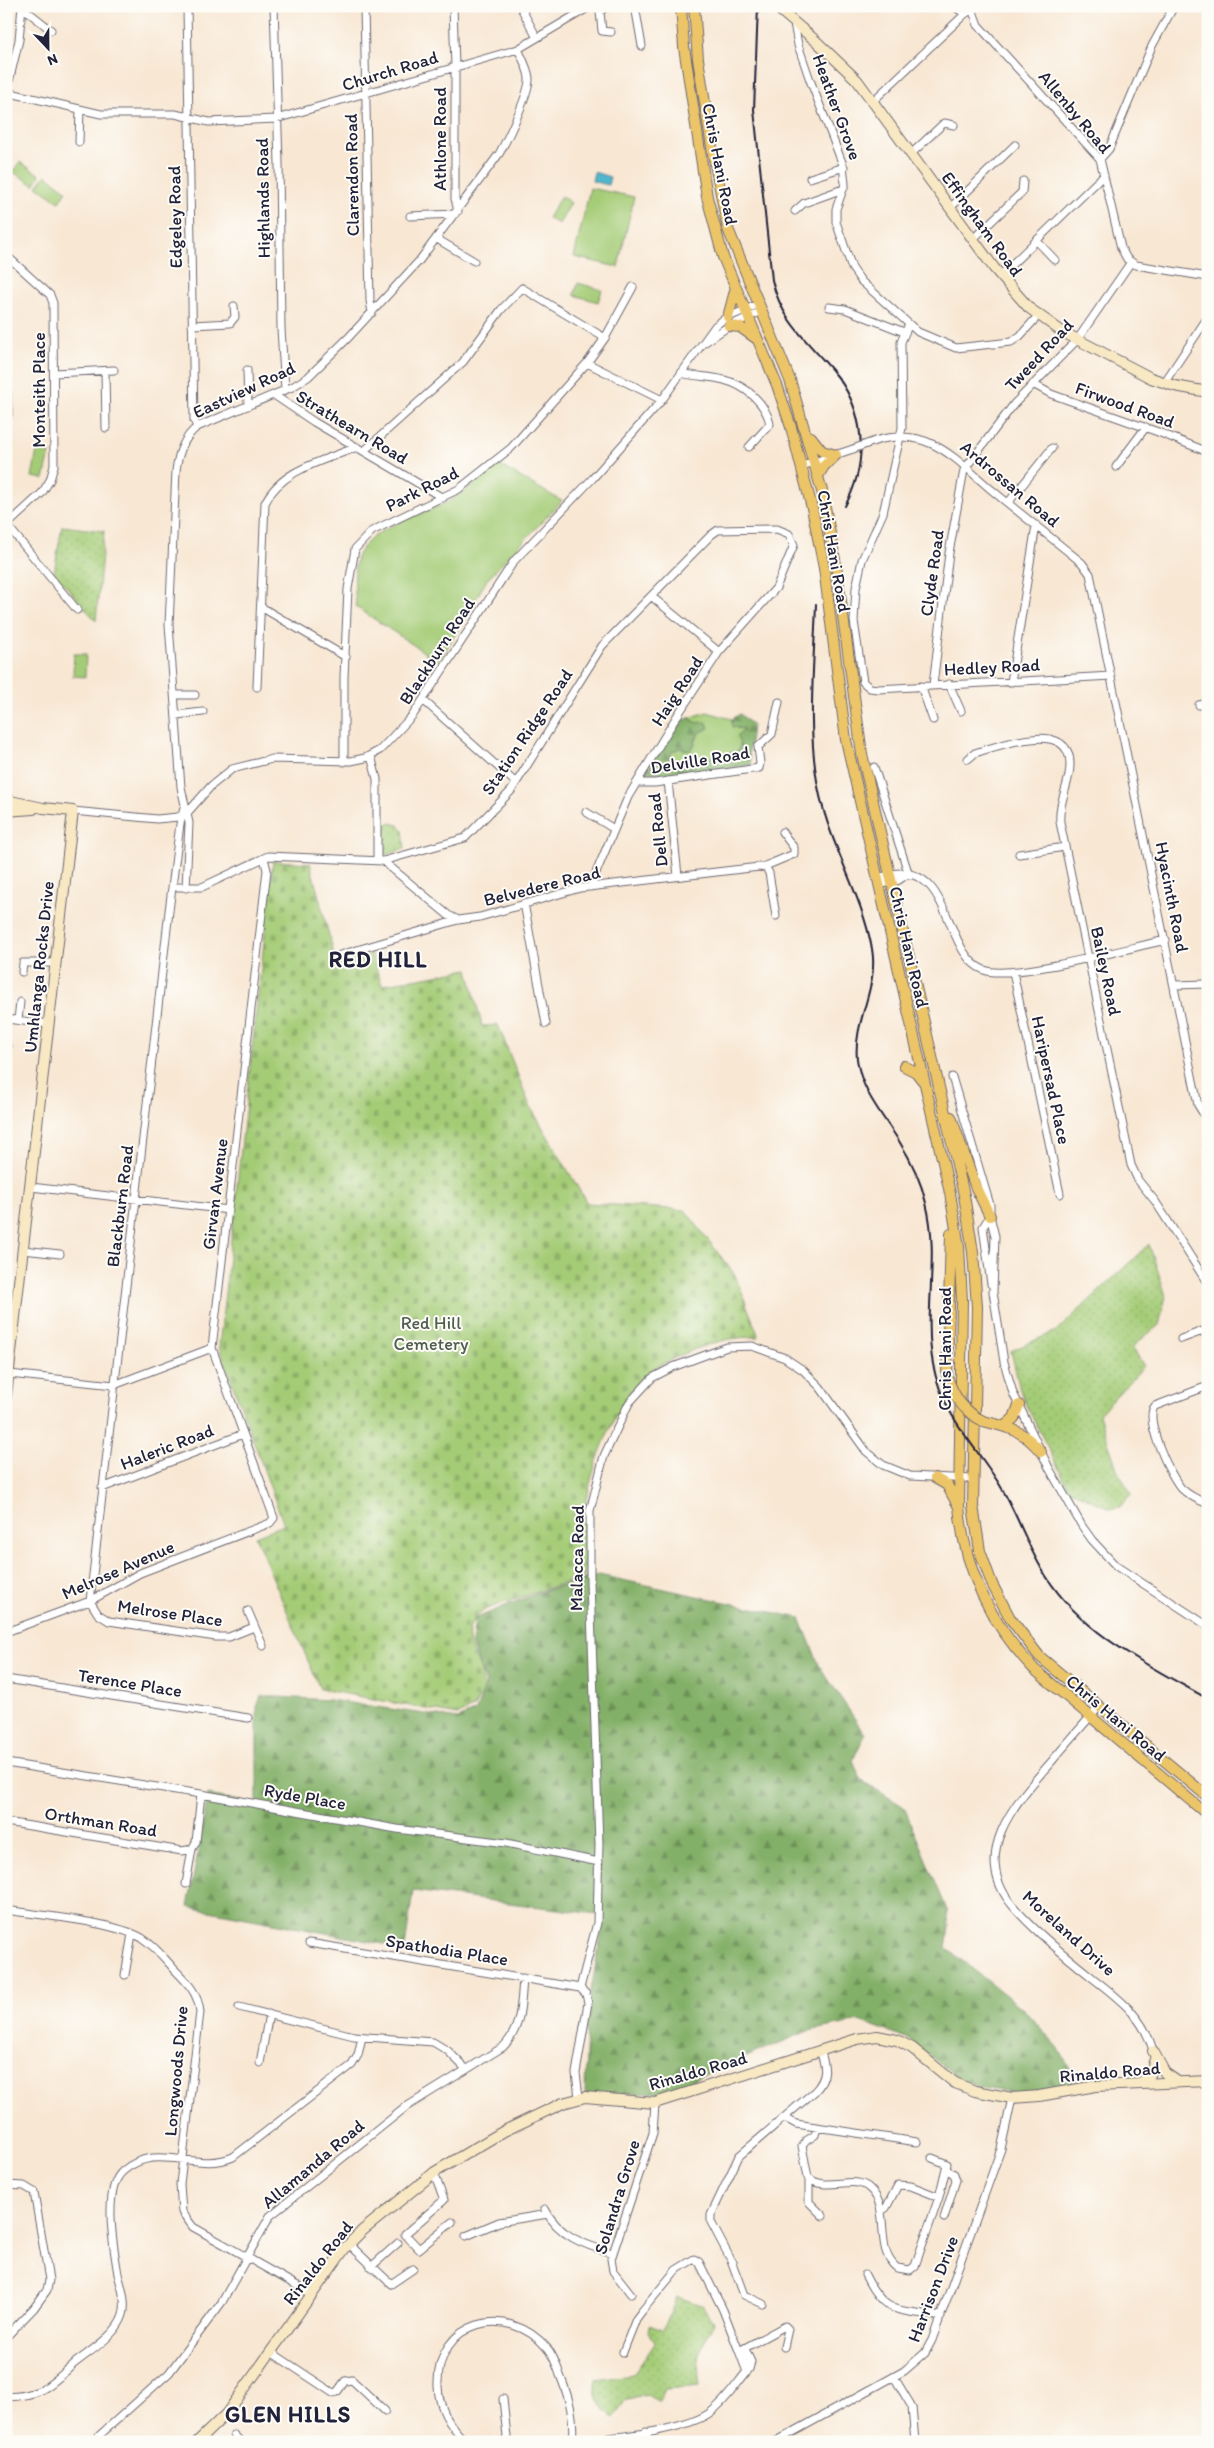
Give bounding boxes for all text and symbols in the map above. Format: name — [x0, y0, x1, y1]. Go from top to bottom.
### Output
north arrow — [22, 22, 72, 72]
street label: Church Road — [339, 46, 441, 96]
text: N — [45, 50, 60, 69]
street label: Heather Grove — [808, 51, 866, 163]
street label: Allenby Road — [1034, 66, 1116, 158]
street label: Athlone Road — [429, 87, 451, 191]
street label: Chris Hani Road — [697, 101, 743, 227]
street label: Clarendon Road — [340, 113, 364, 237]
street label: Highlands Road — [251, 137, 275, 259]
street label: Edgeley Road — [163, 165, 187, 269]
street label: Effingham Road — [937, 167, 1028, 281]
street label: Tweed Road — [1000, 314, 1078, 396]
street label: Monteith Place — [28, 332, 50, 448]
street label: Eastview Road — [189, 357, 299, 423]
street label: Firwood Road — [1072, 377, 1178, 433]
street label: Strathearn Road — [292, 385, 412, 469]
street label: Ardrossan Road — [956, 436, 1064, 532]
street label: Park Road — [382, 461, 462, 517]
street label: Chris Hani Road — [812, 488, 856, 614]
street label: Clyde Road — [915, 528, 949, 618]
street label: Blackburn Road — [394, 593, 480, 709]
street label: Haig Road — [646, 652, 708, 730]
street label: Hedley Road — [943, 653, 1041, 681]
street label: Station Ridge Road — [477, 664, 578, 799]
street label: Delville Road — [649, 741, 751, 779]
street label: Dell Road — [643, 792, 673, 868]
street label: Hyacinth Road — [1150, 840, 1194, 954]
street label: Belvedere Road — [481, 861, 603, 911]
street label: Umhlanga Rocks Drive — [19, 880, 59, 1054]
street label: Chris Hani Road — [884, 884, 934, 1010]
street label: Bailey Road — [1086, 924, 1126, 1018]
district label: RED HILL — [329, 946, 427, 973]
street label: Haripersad Place — [1027, 1014, 1075, 1146]
street label: Girvan Avenue — [197, 1137, 233, 1251]
street label: Blackburn Road — [102, 1143, 138, 1268]
street label: Chris Hani Road — [934, 1287, 956, 1411]
park label: Red Hill Cemetery — [394, 1312, 469, 1355]
street label: Haleric Road — [117, 1419, 217, 1475]
street label: Malacca Road — [565, 1505, 589, 1611]
street label: Melrose Avenue — [58, 1535, 178, 1605]
street label: Melrose Place — [116, 1595, 224, 1631]
street label: Terence Place — [76, 1664, 184, 1702]
street label: Chris Hani Road — [1062, 1670, 1171, 1766]
street label: Ryde Place — [262, 1779, 348, 1815]
street label: Orthman Road — [43, 1802, 159, 1842]
street label: Moreland Drive — [1018, 1885, 1120, 1981]
street label: Spathodia Place — [384, 1929, 510, 1971]
street label: Longwoods Drive — [159, 2005, 193, 2137]
street label: Rinaldo Road — [646, 2046, 750, 2096]
street label: Rinaldo Road — [1059, 2057, 1162, 2087]
street label: Allamanda Road — [257, 2115, 369, 2213]
street label: Solandra Grove — [589, 2137, 645, 2257]
street label: Rinaldo Road — [278, 2216, 358, 2310]
street label: Harrison Drive — [903, 2233, 963, 2345]
district label: GLEN HILLS — [225, 2401, 351, 2428]

